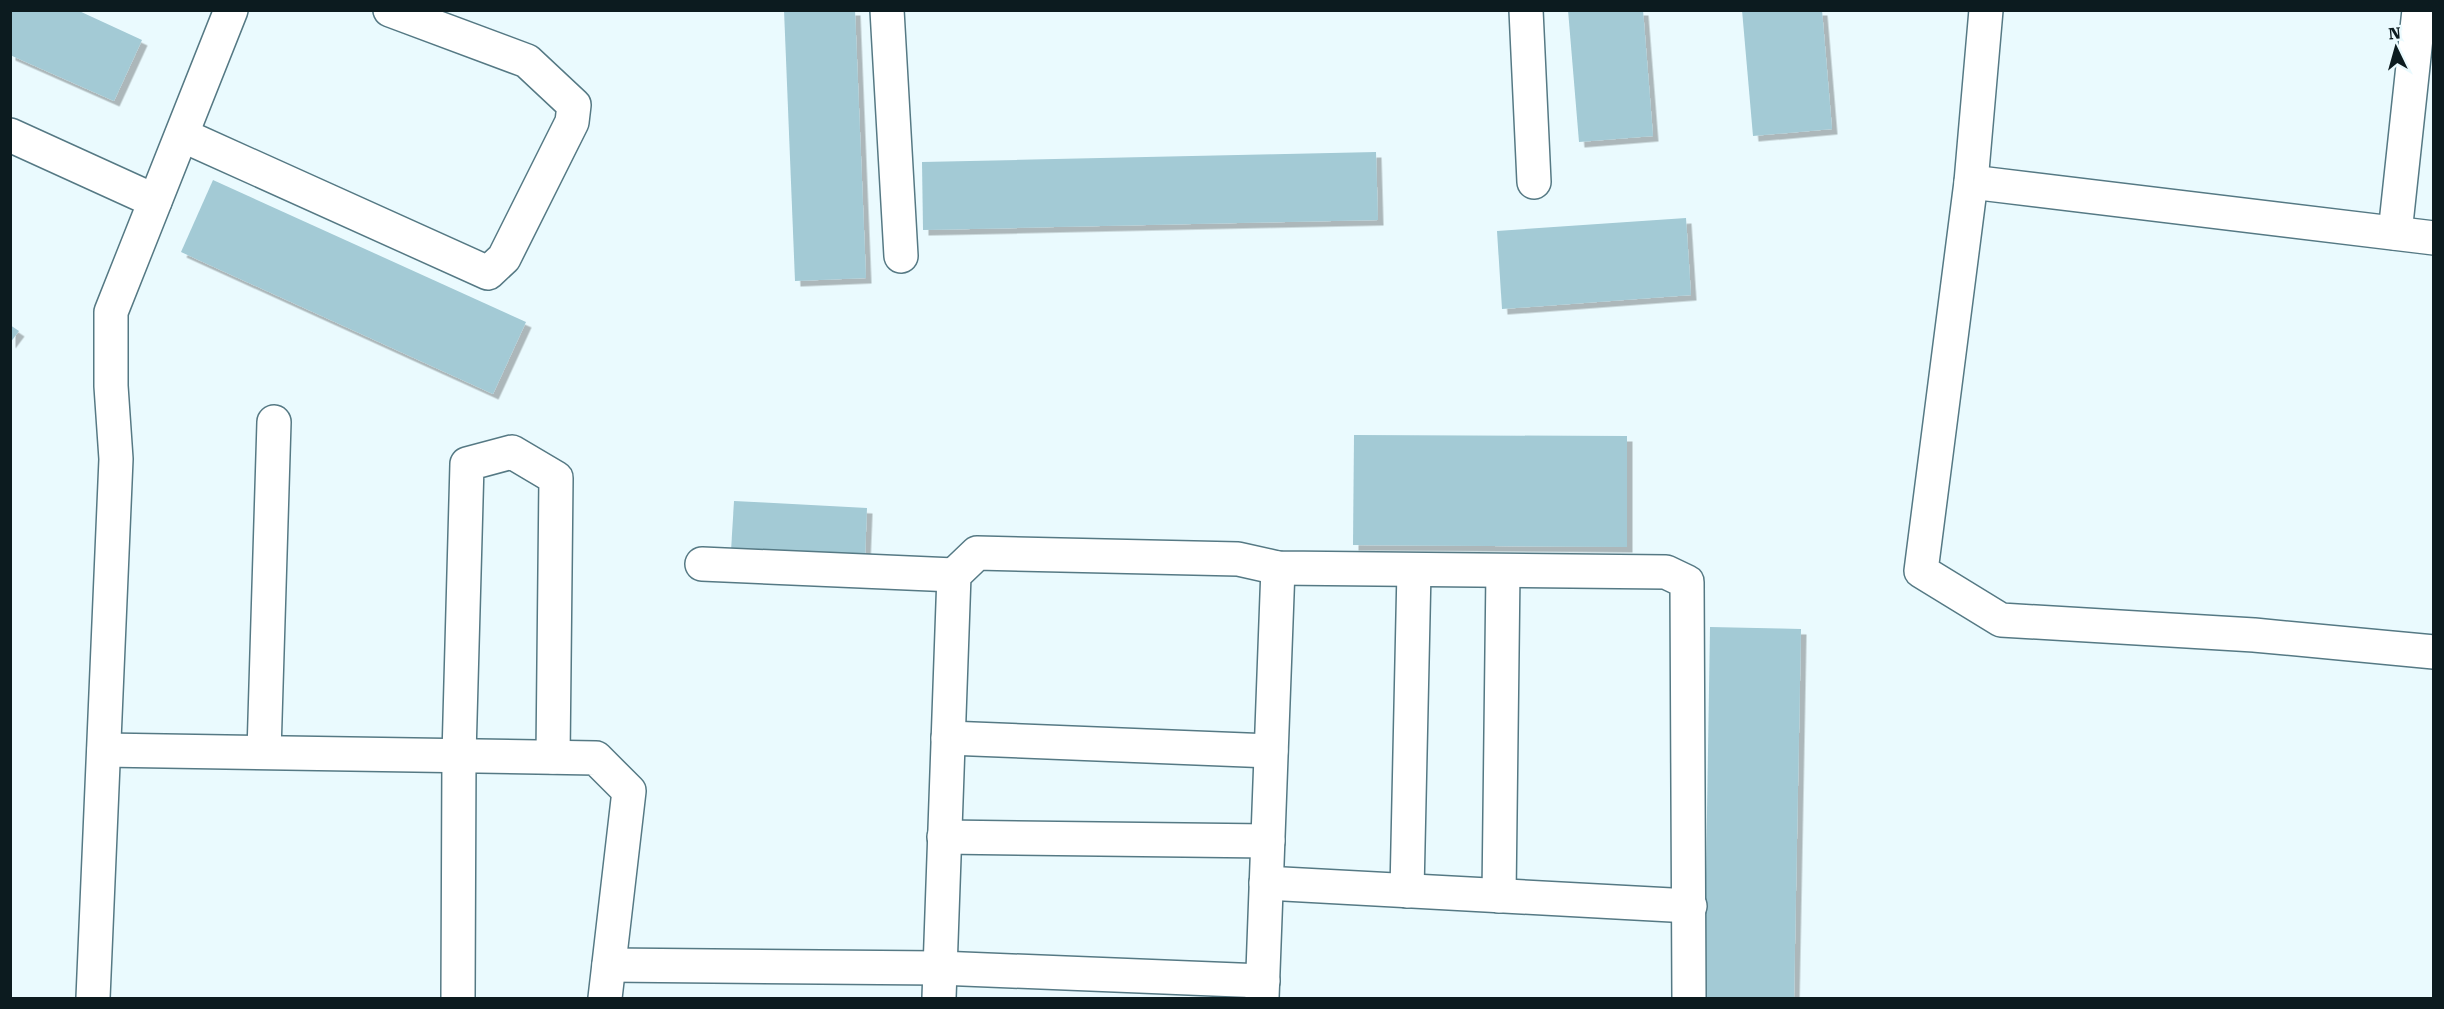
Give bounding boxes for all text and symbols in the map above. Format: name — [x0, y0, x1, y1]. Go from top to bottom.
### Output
north arrow — [2366, 18, 2426, 78]
text: N — [2388, 24, 2402, 44]

